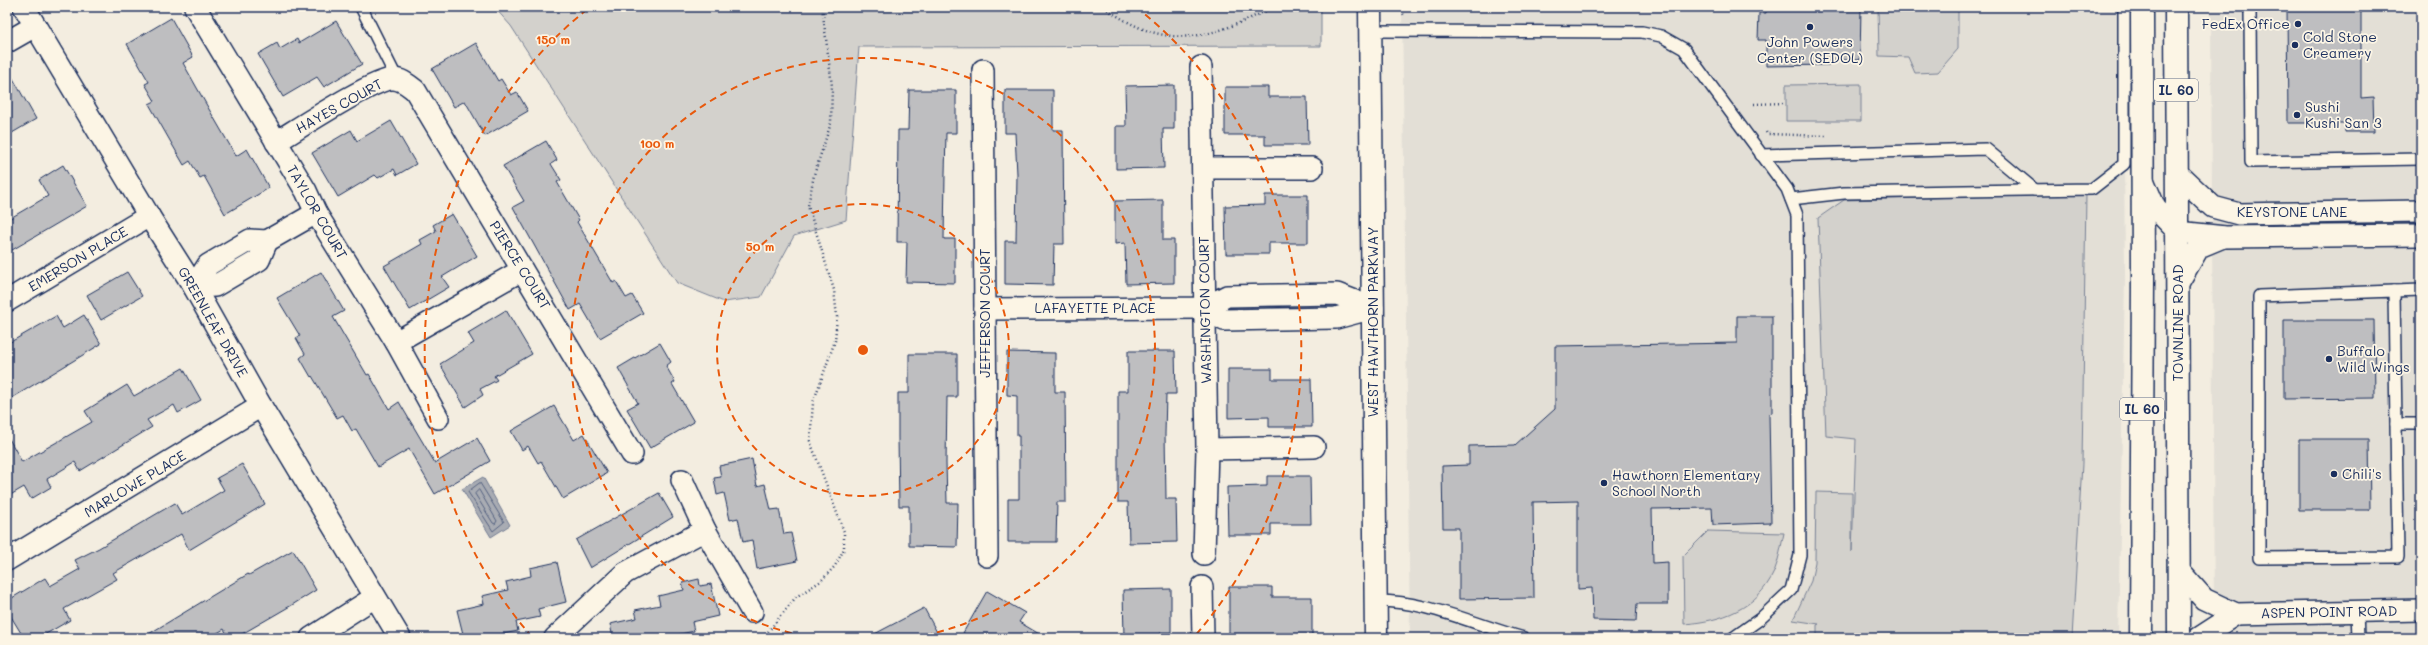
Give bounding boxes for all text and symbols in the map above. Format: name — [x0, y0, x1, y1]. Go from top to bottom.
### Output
place label: FedEx Office — [2202, 14, 2290, 33]
marker: FedEx Office — [2293, 19, 2303, 29]
marker: John Powers Center (SEDOL) — [1805, 22, 1815, 32]
place label: Cold Stone Creamery — [2303, 27, 2377, 62]
text: 150 m — [536, 31, 570, 47]
place label: John Powers Center (SEDOL) — [1757, 32, 1863, 67]
marker: Cold Stone Creamery — [2290, 40, 2300, 50]
street label: HAYES COURT — [292, 74, 386, 137]
road number: IL 60 — [2154, 79, 2198, 101]
place label: Sushi Kushi San 3 — [2305, 97, 2382, 132]
marker: Sushi Kushi San 3 — [2292, 110, 2302, 120]
text: 100 m — [640, 135, 674, 151]
street label: TAYLOR COURT — [283, 161, 352, 262]
street label: KEYSTONE LANE — [2237, 202, 2347, 221]
street label: PIERCE COURT — [486, 217, 555, 313]
street label: EMERSON PLACE — [25, 221, 131, 296]
street label: WEST HAWTHORN PARKWAY — [1363, 227, 1382, 417]
street label: WASHINGTON COURT — [1194, 236, 1215, 384]
text: 50 m — [746, 238, 774, 254]
street label: JEFFERSON COURT — [975, 248, 994, 378]
street label: GREENLEAF DRIVE — [174, 263, 253, 381]
street label: TOWNLINE ROAD — [2168, 264, 2187, 382]
street label: LAFAYETTE PLACE — [1034, 298, 1156, 317]
place label: Buffalo Wild Wings — [2337, 341, 2410, 376]
centre of rings — [856, 343, 870, 357]
marker: Buffalo Wild Wings — [2324, 354, 2334, 364]
road number: IL 60 — [2120, 398, 2164, 420]
street label: MARLOWE PLACE — [80, 446, 189, 522]
place label: Chili's — [2342, 464, 2382, 483]
place label: Hawthorn Elementary School North — [1612, 465, 1760, 500]
marker: Chili's — [2329, 469, 2339, 479]
marker: Hawthorn Elementary School North — [1599, 478, 1609, 488]
street label: ASPEN POINT ROAD — [2260, 601, 2398, 622]

